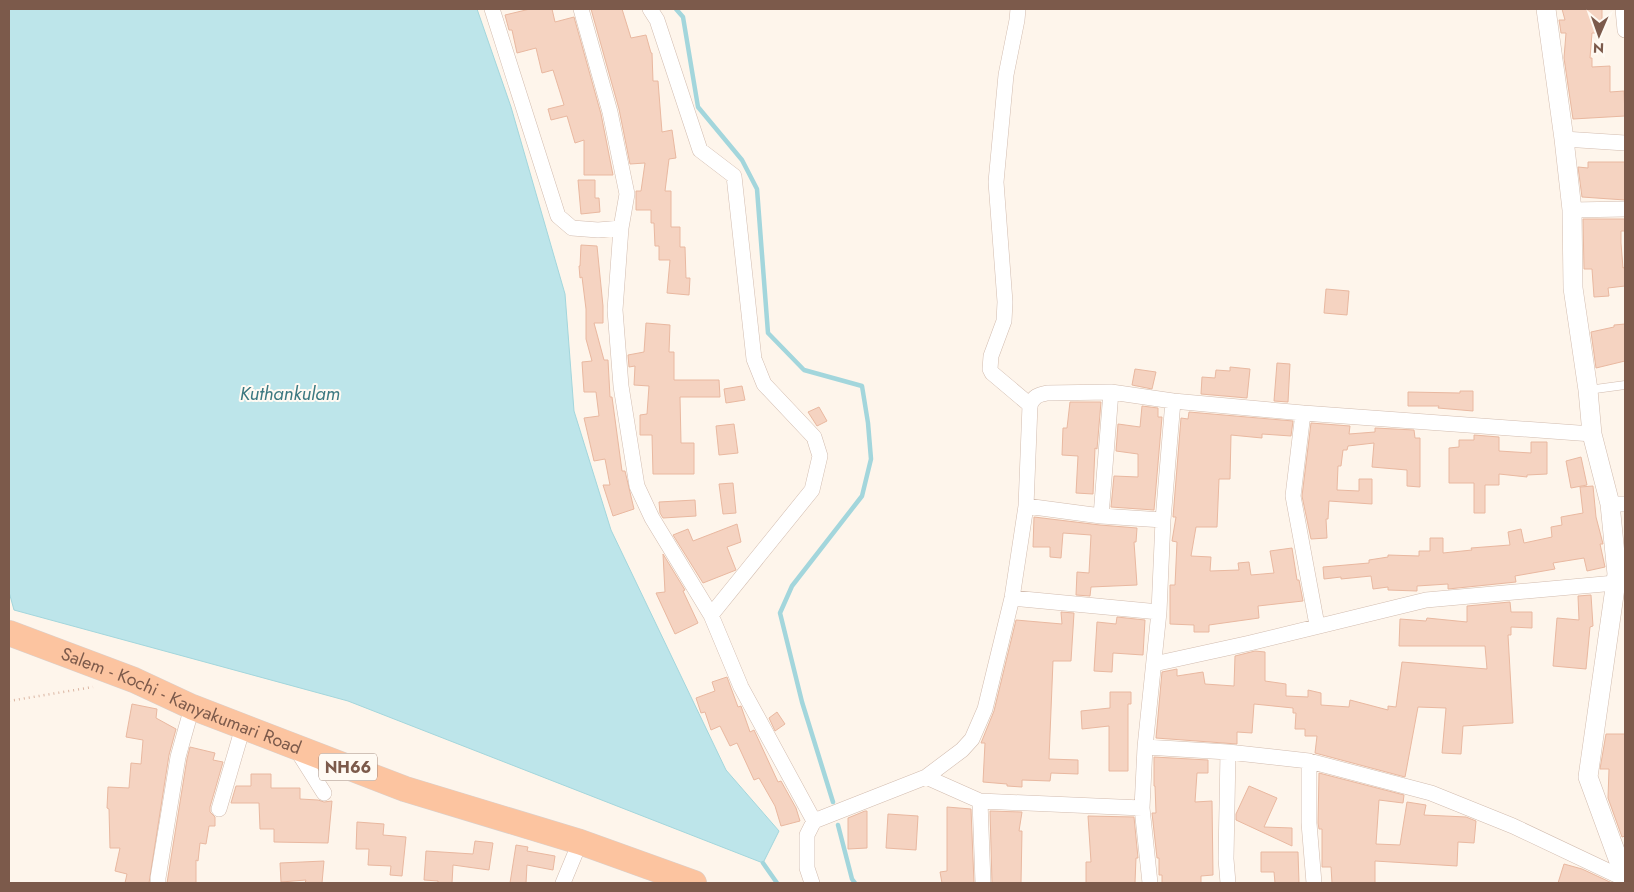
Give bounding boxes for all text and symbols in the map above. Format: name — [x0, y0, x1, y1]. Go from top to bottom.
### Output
north arrow — [1574, 10, 1624, 60]
text: N — [1593, 38, 1604, 58]
water label: Kuthankulam — [240, 380, 340, 407]
street label: Salem - Kochi - Kanyakumari Road — [57, 641, 305, 761]
road number: NH66 — [319, 754, 377, 780]

